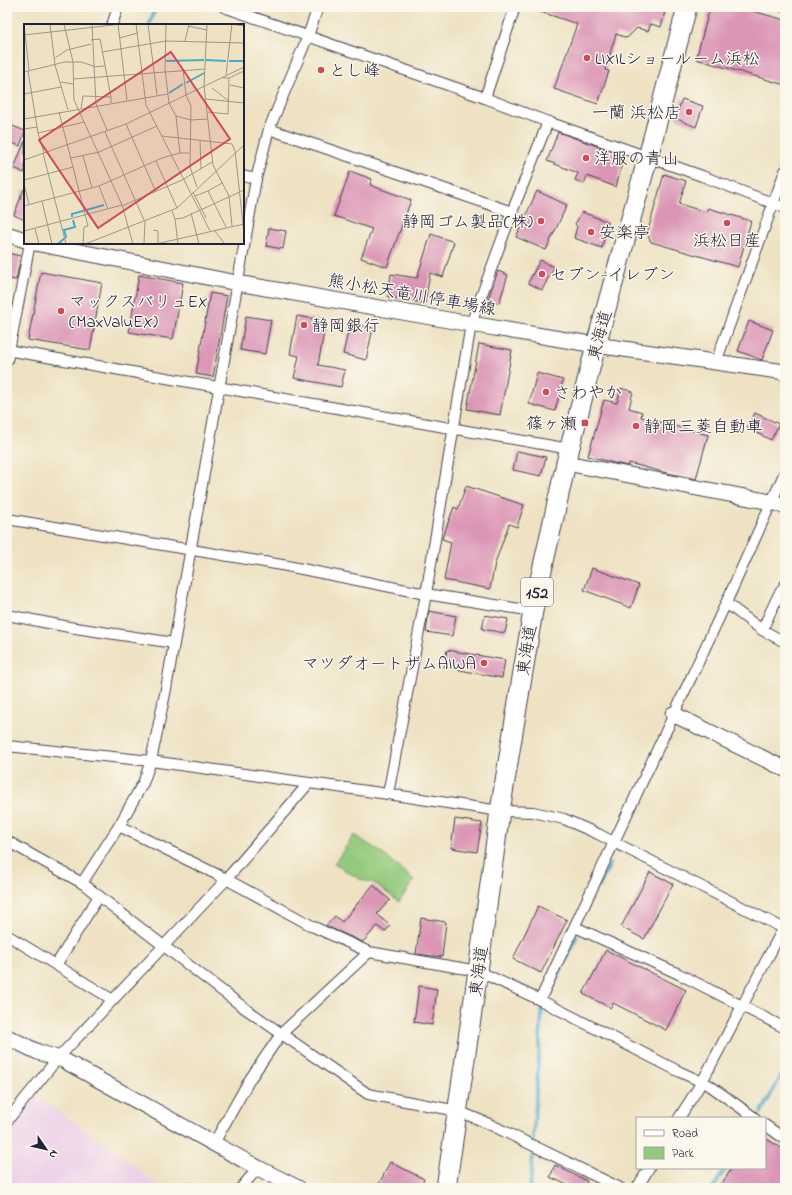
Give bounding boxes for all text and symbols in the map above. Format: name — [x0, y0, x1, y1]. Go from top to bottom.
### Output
inset map — [24, 24, 244, 244]
place label: LIXILショールーム浜松 — [595, 47, 760, 72]
marker: LIXILショールーム浜松 — [582, 53, 592, 63]
place label: とし峰 — [329, 59, 380, 84]
marker: とし峰 — [316, 65, 326, 75]
place label: 一蘭 浜松店 — [592, 101, 681, 126]
marker: 一蘭 浜松店 — [684, 107, 694, 117]
place label: 洋服の青山 — [594, 147, 679, 172]
marker: 洋服の青山 — [581, 153, 591, 163]
place label: 静岡ゴム製品(株) — [402, 210, 533, 235]
marker: 静岡ゴム製品(株) — [536, 216, 546, 226]
marker: 浜松日産 — [722, 218, 732, 228]
place label: 安楽亭 — [599, 221, 650, 246]
marker: 安楽亭 — [586, 227, 596, 237]
place label: 浜松日産 — [693, 229, 761, 254]
place label: セブン-イレブン — [550, 263, 675, 288]
street label: 熊小松天竜川停車場線 — [326, 268, 498, 323]
marker: セブン-イレブン — [537, 269, 547, 279]
place label: マックスバリュEX (MaxValuEX) — [69, 290, 208, 335]
marker: マックスバリュEX (MaxValuEX) — [56, 306, 66, 316]
street label: 東海道 — [582, 308, 619, 363]
place label: 静岡銀行 — [312, 314, 380, 339]
marker: 静岡銀行 — [299, 320, 309, 330]
place label: さわやか — [554, 381, 622, 406]
marker: さわやか — [541, 387, 551, 397]
place label: 篠ヶ瀬 — [526, 412, 577, 437]
place label: 静岡三菱自動車 — [644, 415, 763, 440]
marker: 篠ヶ瀬 — [580, 418, 590, 428]
marker: 静岡三菱自動車 — [631, 421, 641, 431]
road number: 152 — [521, 578, 553, 606]
street label: 東海道 — [511, 623, 544, 677]
place label: マツダオートザムAIWA — [302, 652, 476, 677]
marker: マツダオートザムAIWA — [479, 658, 489, 668]
street label: 東海道 — [464, 944, 495, 998]
legend — [636, 1117, 766, 1169]
text: Road — [672, 1125, 698, 1143]
north arrow — [26, 1129, 66, 1169]
text: Park — [672, 1145, 694, 1163]
text: N — [45, 1146, 62, 1162]

